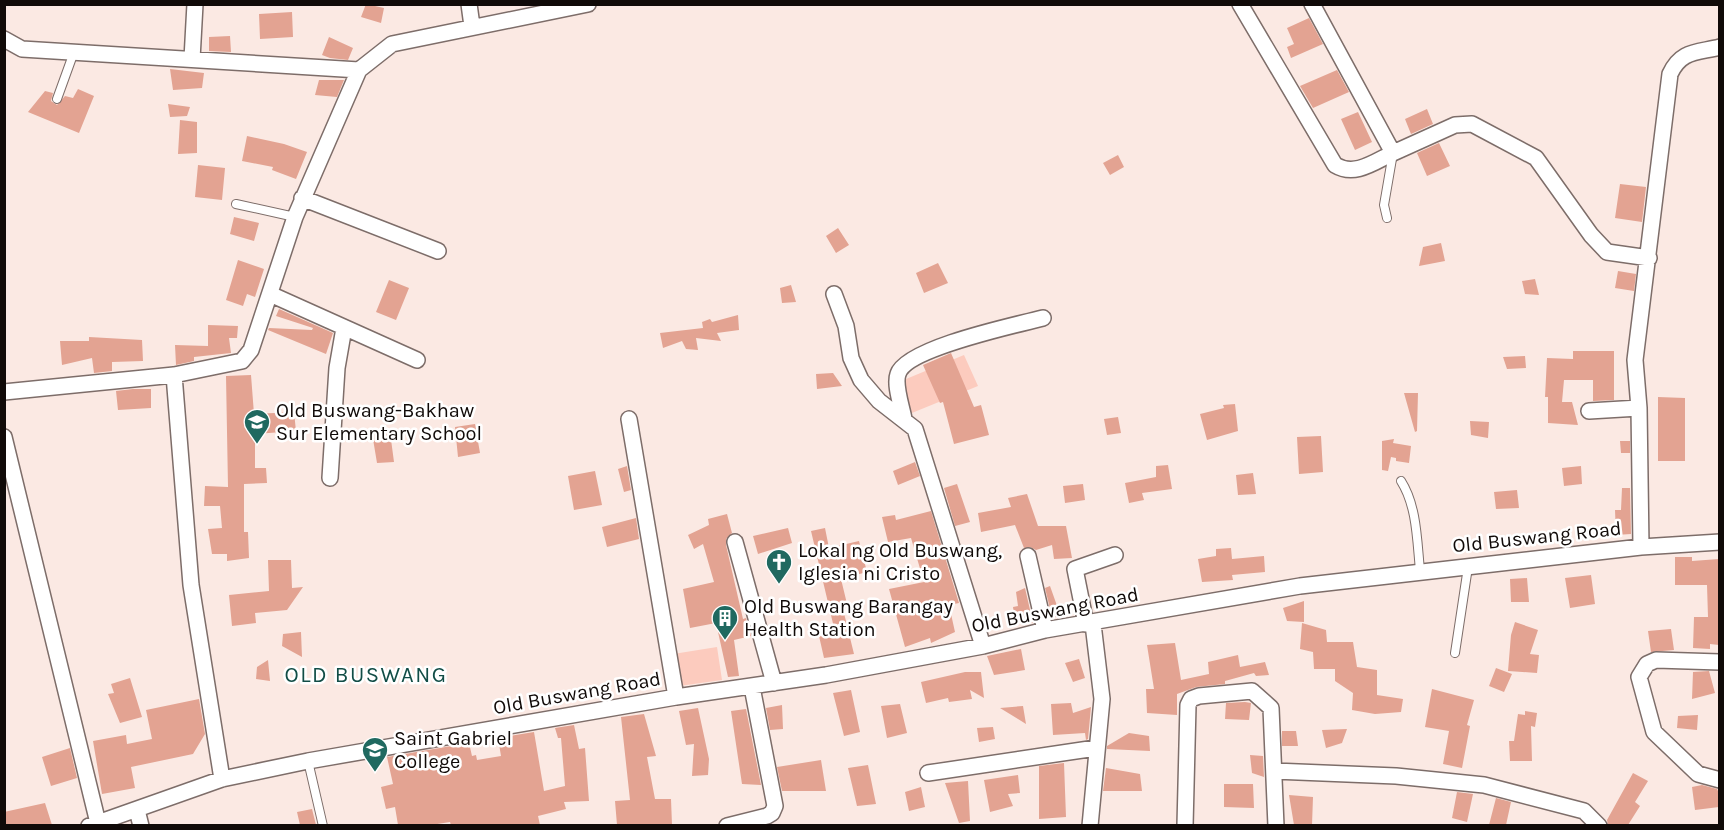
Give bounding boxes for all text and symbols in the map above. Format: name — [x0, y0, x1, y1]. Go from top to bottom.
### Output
place label: Old Buswang-Bakhaw Sur Elementary School — [276, 399, 482, 445]
school or university icon: Old Buswang-Bakhaw Sur Elementary School — [242, 407, 272, 445]
street label: Old Buswang Road — [1451, 517, 1623, 557]
place label: Lokal ng Old Buswang, Iglesia ni Cristo — [798, 539, 1002, 585]
church icon: Lokal ng Old Buswang, Iglesia ni Cristo — [764, 547, 794, 585]
street label: Old Buswang Road — [969, 583, 1141, 637]
place label: Old Buswang Barangay Health Station — [744, 595, 953, 641]
building icon: Old Buswang Barangay Health Station — [710, 603, 740, 641]
district label: OLD BUSWANG — [285, 662, 447, 688]
street label: Old Buswang Road — [491, 667, 663, 719]
place label: Saint Gabriel College — [394, 727, 512, 773]
school or university icon: Saint Gabriel College — [360, 735, 390, 773]

